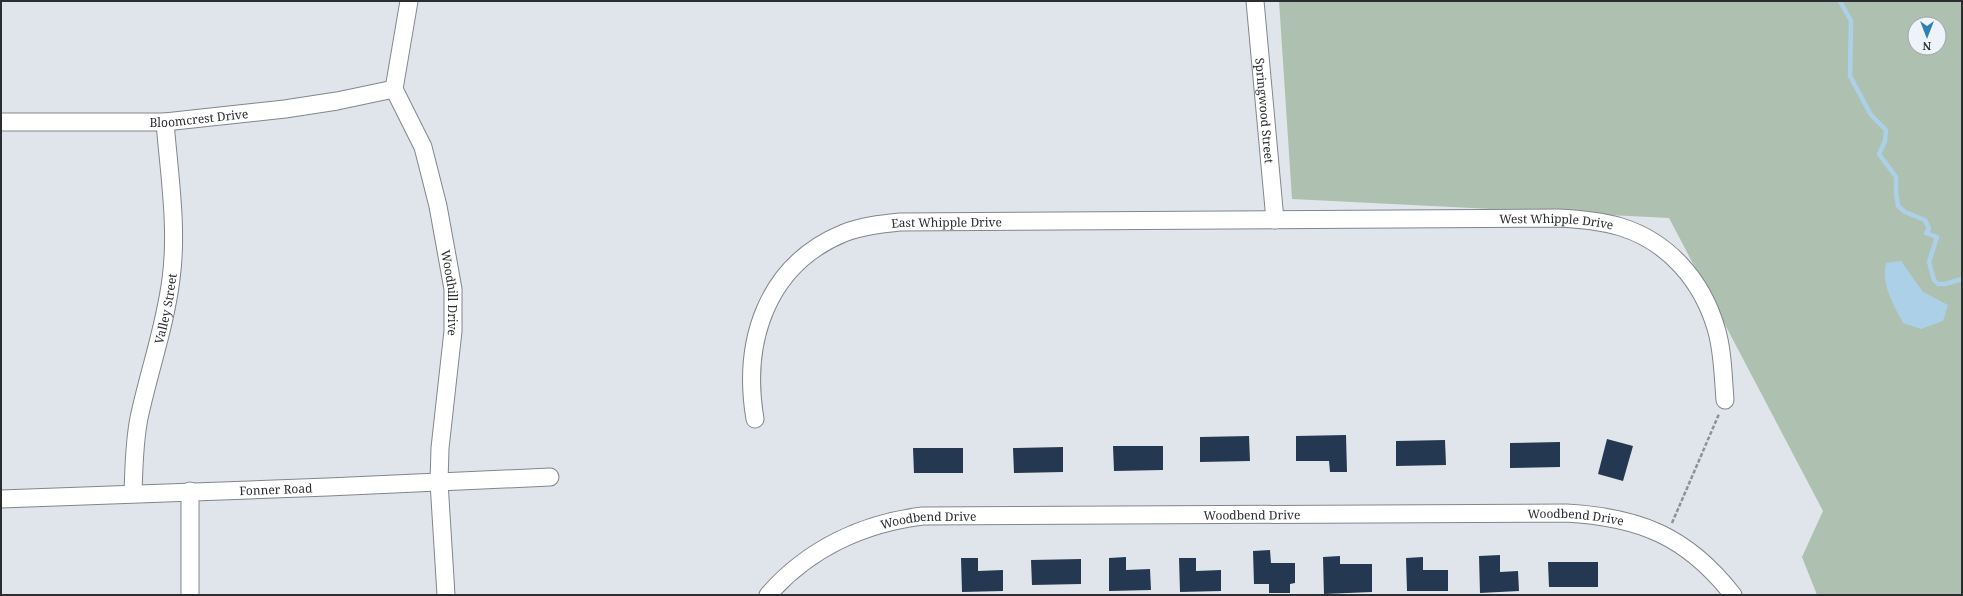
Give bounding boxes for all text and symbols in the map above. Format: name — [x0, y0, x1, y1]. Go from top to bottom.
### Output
north arrow — [1907, 16, 1947, 56]
text: N — [1922, 39, 1931, 54]
street label: Springwood Street — [1252, 57, 1278, 164]
street label: Bloomcrest Drive — [149, 105, 249, 131]
street label: West Whipple Drive — [1499, 209, 1615, 233]
street label: East Whipple Drive — [890, 213, 1002, 231]
street label: Woodhill Drive — [438, 248, 462, 337]
street label: Valley Street — [150, 272, 180, 346]
street label: Fonner Road — [239, 479, 313, 499]
street label: Woodbend Drive — [1528, 504, 1626, 529]
street label: Woodbend Drive — [1204, 506, 1300, 523]
street label: Woodbend Drive — [878, 507, 976, 533]

